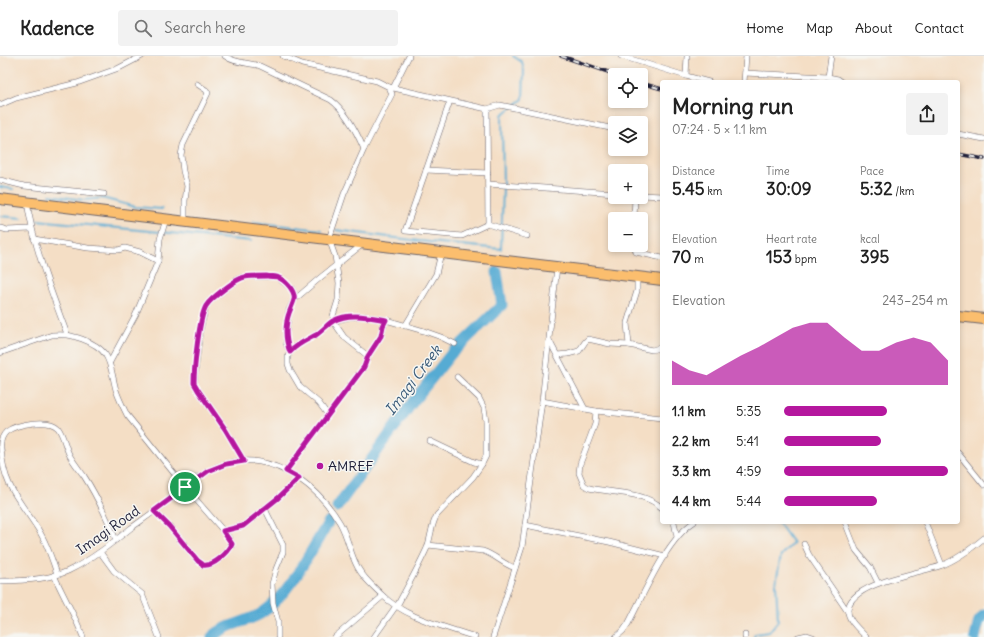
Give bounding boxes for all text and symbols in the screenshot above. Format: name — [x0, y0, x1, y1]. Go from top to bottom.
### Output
search box — [118, 10, 398, 46]
text: Kadence — [20, 16, 94, 40]
icon: search — [132, 17, 154, 39]
text: Search here — [164, 18, 246, 37]
text: Home — [746, 19, 784, 37]
text: Map — [806, 19, 833, 37]
text: About — [855, 19, 893, 37]
text: Contact — [915, 19, 964, 37]
map controls — [608, 68, 648, 252]
button: locate — [608, 68, 648, 108]
text: Morning run — [672, 92, 794, 120]
button: share — [906, 93, 948, 135]
button: layers — [608, 116, 648, 156]
text: 07:24 · 5 × 1.1 km — [672, 121, 767, 138]
button: + — [608, 164, 648, 204]
text: Distance — [672, 164, 715, 178]
text: Time — [766, 164, 790, 178]
text: Pace — [860, 164, 884, 178]
text: 5.45 — [672, 178, 705, 200]
text: 30:09 — [766, 178, 812, 200]
text: 5:32 — [860, 178, 893, 200]
text: km — [705, 184, 722, 198]
text: /km — [893, 184, 914, 198]
button: − — [608, 212, 648, 252]
text: Elevation — [672, 232, 717, 246]
text: Heart rate — [766, 232, 817, 246]
text: kcal — [860, 232, 880, 246]
text: 70 — [672, 246, 692, 268]
text: 153 — [766, 246, 792, 268]
text: 395 — [860, 246, 889, 268]
text: m — [692, 252, 704, 266]
text: bpm — [792, 252, 817, 266]
text: Elevation — [672, 292, 725, 309]
text: 243–254 m — [882, 292, 948, 309]
water label: Imagi Creek — [381, 340, 446, 419]
text: 1.1 km — [672, 403, 706, 420]
text: 5:35 — [736, 403, 761, 420]
text: 2.2 km — [672, 433, 710, 450]
text: 5:41 — [736, 433, 759, 450]
place label: AMREF — [328, 457, 373, 475]
marker: AMREF — [315, 461, 325, 471]
text: 3.3 km — [672, 463, 711, 480]
text: 4:59 — [736, 463, 761, 480]
pin — [168, 470, 202, 504]
icon: arrive — [174, 476, 196, 498]
text: 4.4 km — [672, 493, 711, 510]
text: 5:44 — [736, 493, 761, 510]
street label: Imagi Road — [73, 502, 143, 558]

